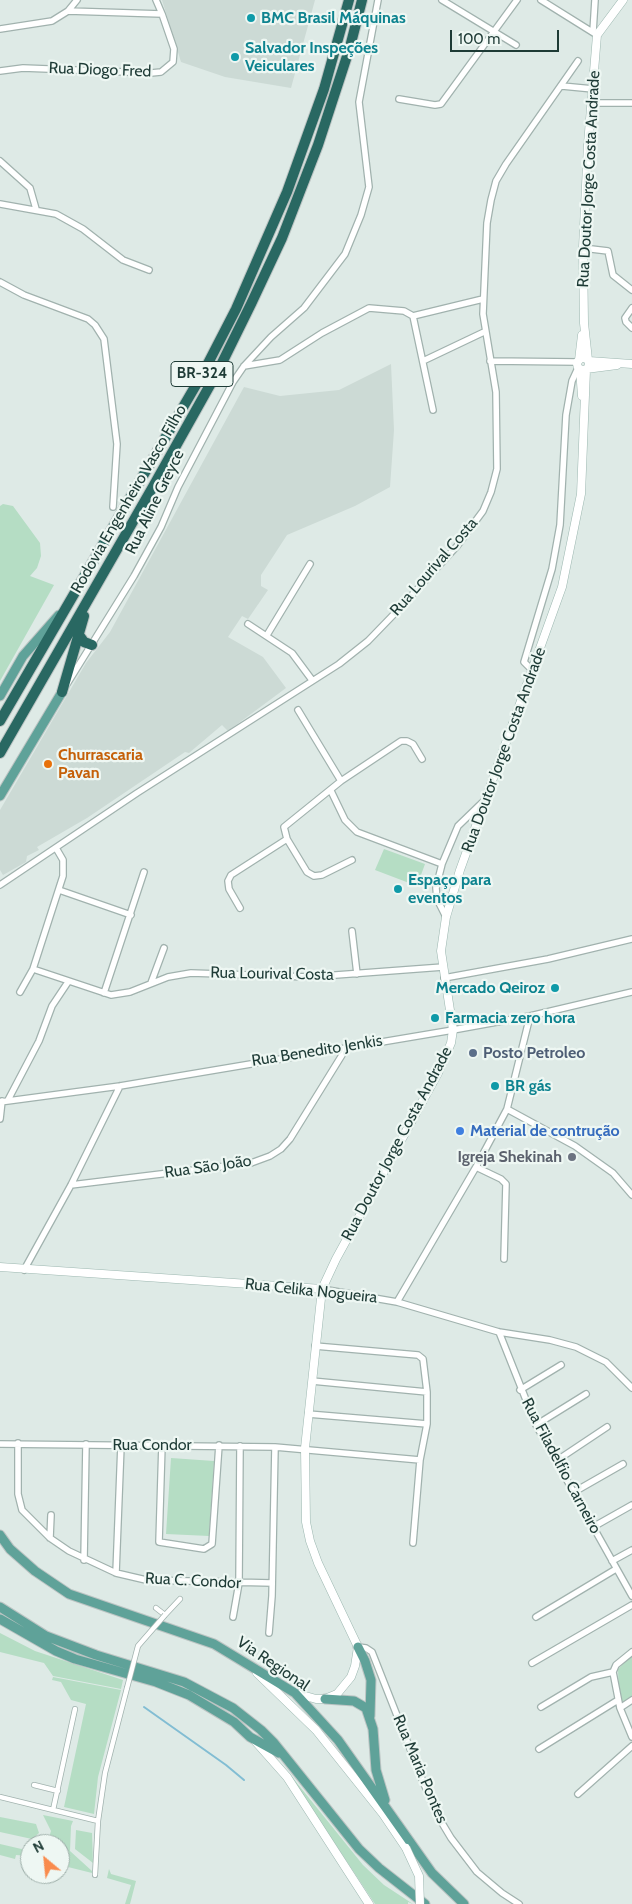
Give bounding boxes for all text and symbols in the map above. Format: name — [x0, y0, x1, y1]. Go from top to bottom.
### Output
place label: BMC Brasil Máquinas — [261, 8, 406, 28]
marker: BMC Brasil Máquinas — [245, 12, 257, 24]
scale bar — [452, 20, 561, 52]
text: 100 m — [458, 30, 500, 48]
place label: Salvador Inspeções Veiculares — [245, 38, 378, 76]
marker: Salvador Inspeções Veiculares — [229, 51, 241, 63]
street label: Rua Diogo Fred — [48, 59, 152, 81]
street label: Rua Doutor Jorge Costa Andrade — [574, 70, 604, 288]
road number: BR-324 — [171, 362, 233, 386]
street label: Rodovia Engenheiro Vasco Filho — [67, 401, 191, 597]
street label: Rua Aline Greyce — [121, 447, 189, 557]
street label: Rua Lourival Costa — [386, 514, 482, 620]
street label: Rua Doutor Jorge Costa Andrade — [458, 645, 550, 855]
place label: Churrascaria Pavan — [58, 745, 143, 783]
marker: Churrascaria Pavan — [42, 758, 54, 770]
place label: Espaço para eventos — [408, 870, 491, 908]
marker: Espaço para eventos — [392, 883, 404, 895]
street label: Rua Lourival Costa — [210, 963, 334, 985]
place label: Mercado Qeiroz — [436, 978, 545, 998]
marker: Mercado Qeiroz — [549, 982, 561, 994]
place label: Farmacia zero hora — [445, 1008, 575, 1028]
marker: Farmacia zero hora — [429, 1012, 441, 1024]
street label: Rua Benedito Jenkis — [250, 1031, 384, 1071]
place label: Posto Petroleo — [483, 1043, 585, 1063]
street label: Rua Doutor Jorge Costa Andrade — [338, 1044, 456, 1244]
marker: Posto Petroleo — [467, 1047, 479, 1059]
place label: BR gás — [505, 1076, 551, 1096]
marker: BR gás — [489, 1080, 501, 1092]
place label: Material de contrução — [470, 1121, 620, 1141]
marker: Material de contrução — [454, 1125, 466, 1137]
place label: Igreja Shekinah — [457, 1147, 562, 1167]
street label: Rua São João — [163, 1151, 253, 1183]
marker: Igreja Shekinah — [566, 1151, 578, 1163]
street label: Rua Celika Nogueira — [244, 1275, 378, 1307]
street label: Rua Filadelfio Carneiro — [517, 1395, 605, 1537]
street label: Rua Condor — [112, 1435, 192, 1455]
street label: Rua C. Condor — [145, 1569, 241, 1593]
street label: Via Regional — [233, 1633, 313, 1695]
street label: Rua Maria Pontes — [388, 1712, 452, 1826]
north arrow — [20, 1834, 70, 1884]
text: N — [30, 1836, 47, 1857]

